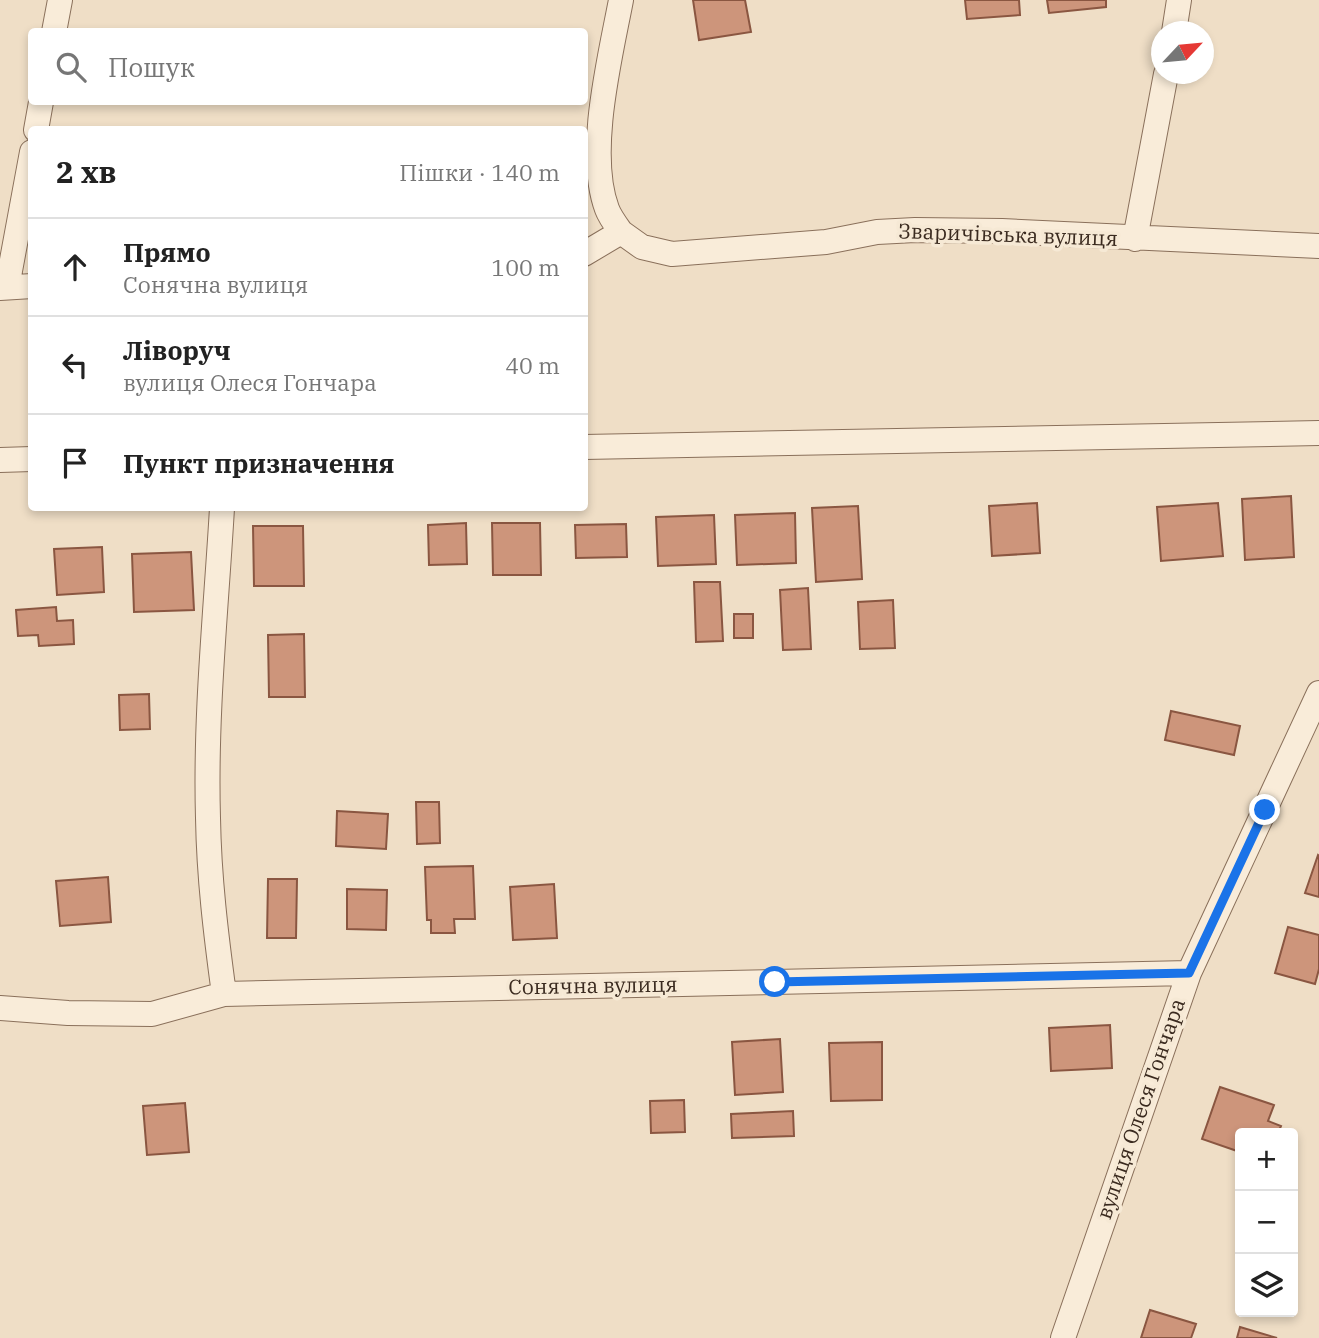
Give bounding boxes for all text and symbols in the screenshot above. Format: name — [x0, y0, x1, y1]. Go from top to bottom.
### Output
north arrow — [1151, 21, 1214, 84]
search box — [28, 28, 588, 105]
icon: search — [52, 48, 90, 86]
text: Пошук — [108, 50, 195, 84]
text: 2 хв — [56, 152, 117, 191]
text: Пішки · 140 m — [399, 157, 560, 187]
street label: Зваричівська вулиця — [898, 216, 1118, 252]
text: Прямо — [123, 235, 211, 269]
icon: ahead — [56, 248, 94, 286]
text: 100 m — [491, 252, 560, 282]
text: Сонячна вулиця — [123, 269, 308, 299]
text: Ліворуч — [123, 333, 231, 367]
icon: left — [56, 346, 94, 384]
text: 40 m — [505, 350, 560, 380]
text: вулиця Олеся Гончара — [123, 367, 377, 397]
icon: arrive — [56, 444, 94, 482]
text: Пункт призначення — [123, 446, 395, 480]
route end — [1249, 794, 1280, 825]
route start — [759, 966, 790, 997]
street label: Сонячна вулиця — [508, 970, 678, 1000]
street label: вулиця Олеся Гончара — [1089, 995, 1191, 1223]
map controls — [1235, 1128, 1298, 1317]
button: + — [1235, 1128, 1298, 1191]
button: − — [1235, 1191, 1298, 1254]
button: layers — [1235, 1254, 1298, 1317]

